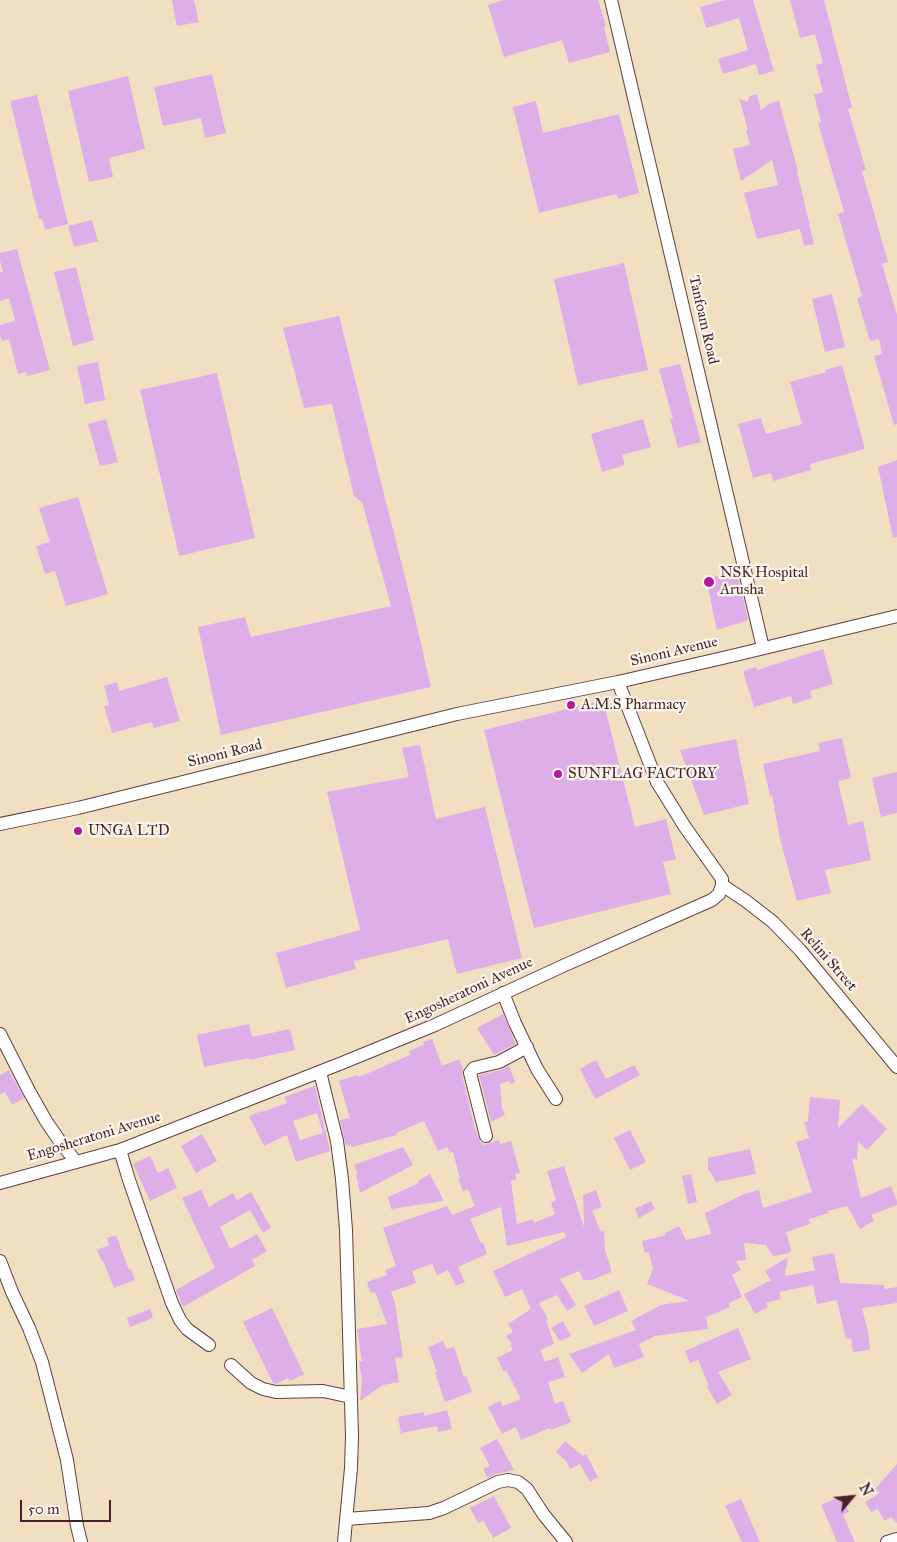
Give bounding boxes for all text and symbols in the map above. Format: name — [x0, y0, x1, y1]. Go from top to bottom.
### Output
street label: Tanfoam Road — [684, 274, 722, 366]
place label: NSK Hospital Arusha — [720, 564, 808, 599]
marker: NSK Hospital Arusha — [702, 575, 716, 589]
street label: Sinoni Avenue — [629, 633, 719, 671]
place label: A.M.S Pharmacy — [581, 696, 686, 714]
marker: A.M.S Pharmacy — [565, 699, 577, 711]
street label: Sinoni Road — [186, 736, 264, 772]
place label: SUNFLAG FACTORY — [568, 765, 717, 783]
marker: SUNFLAG FACTORY — [552, 768, 564, 780]
place label: UNGA LTD — [88, 822, 169, 840]
marker: UNGA LTD — [72, 825, 84, 837]
street label: Relini Street — [796, 925, 860, 995]
street label: Engosheratoni Avenue — [402, 953, 536, 1029]
street label: Engosheratoni Avenue — [25, 1108, 163, 1166]
north arrow — [827, 1472, 877, 1522]
text: N — [855, 1480, 876, 1499]
scale bar — [22, 1490, 114, 1522]
text: 50 m — [28, 1500, 60, 1518]

